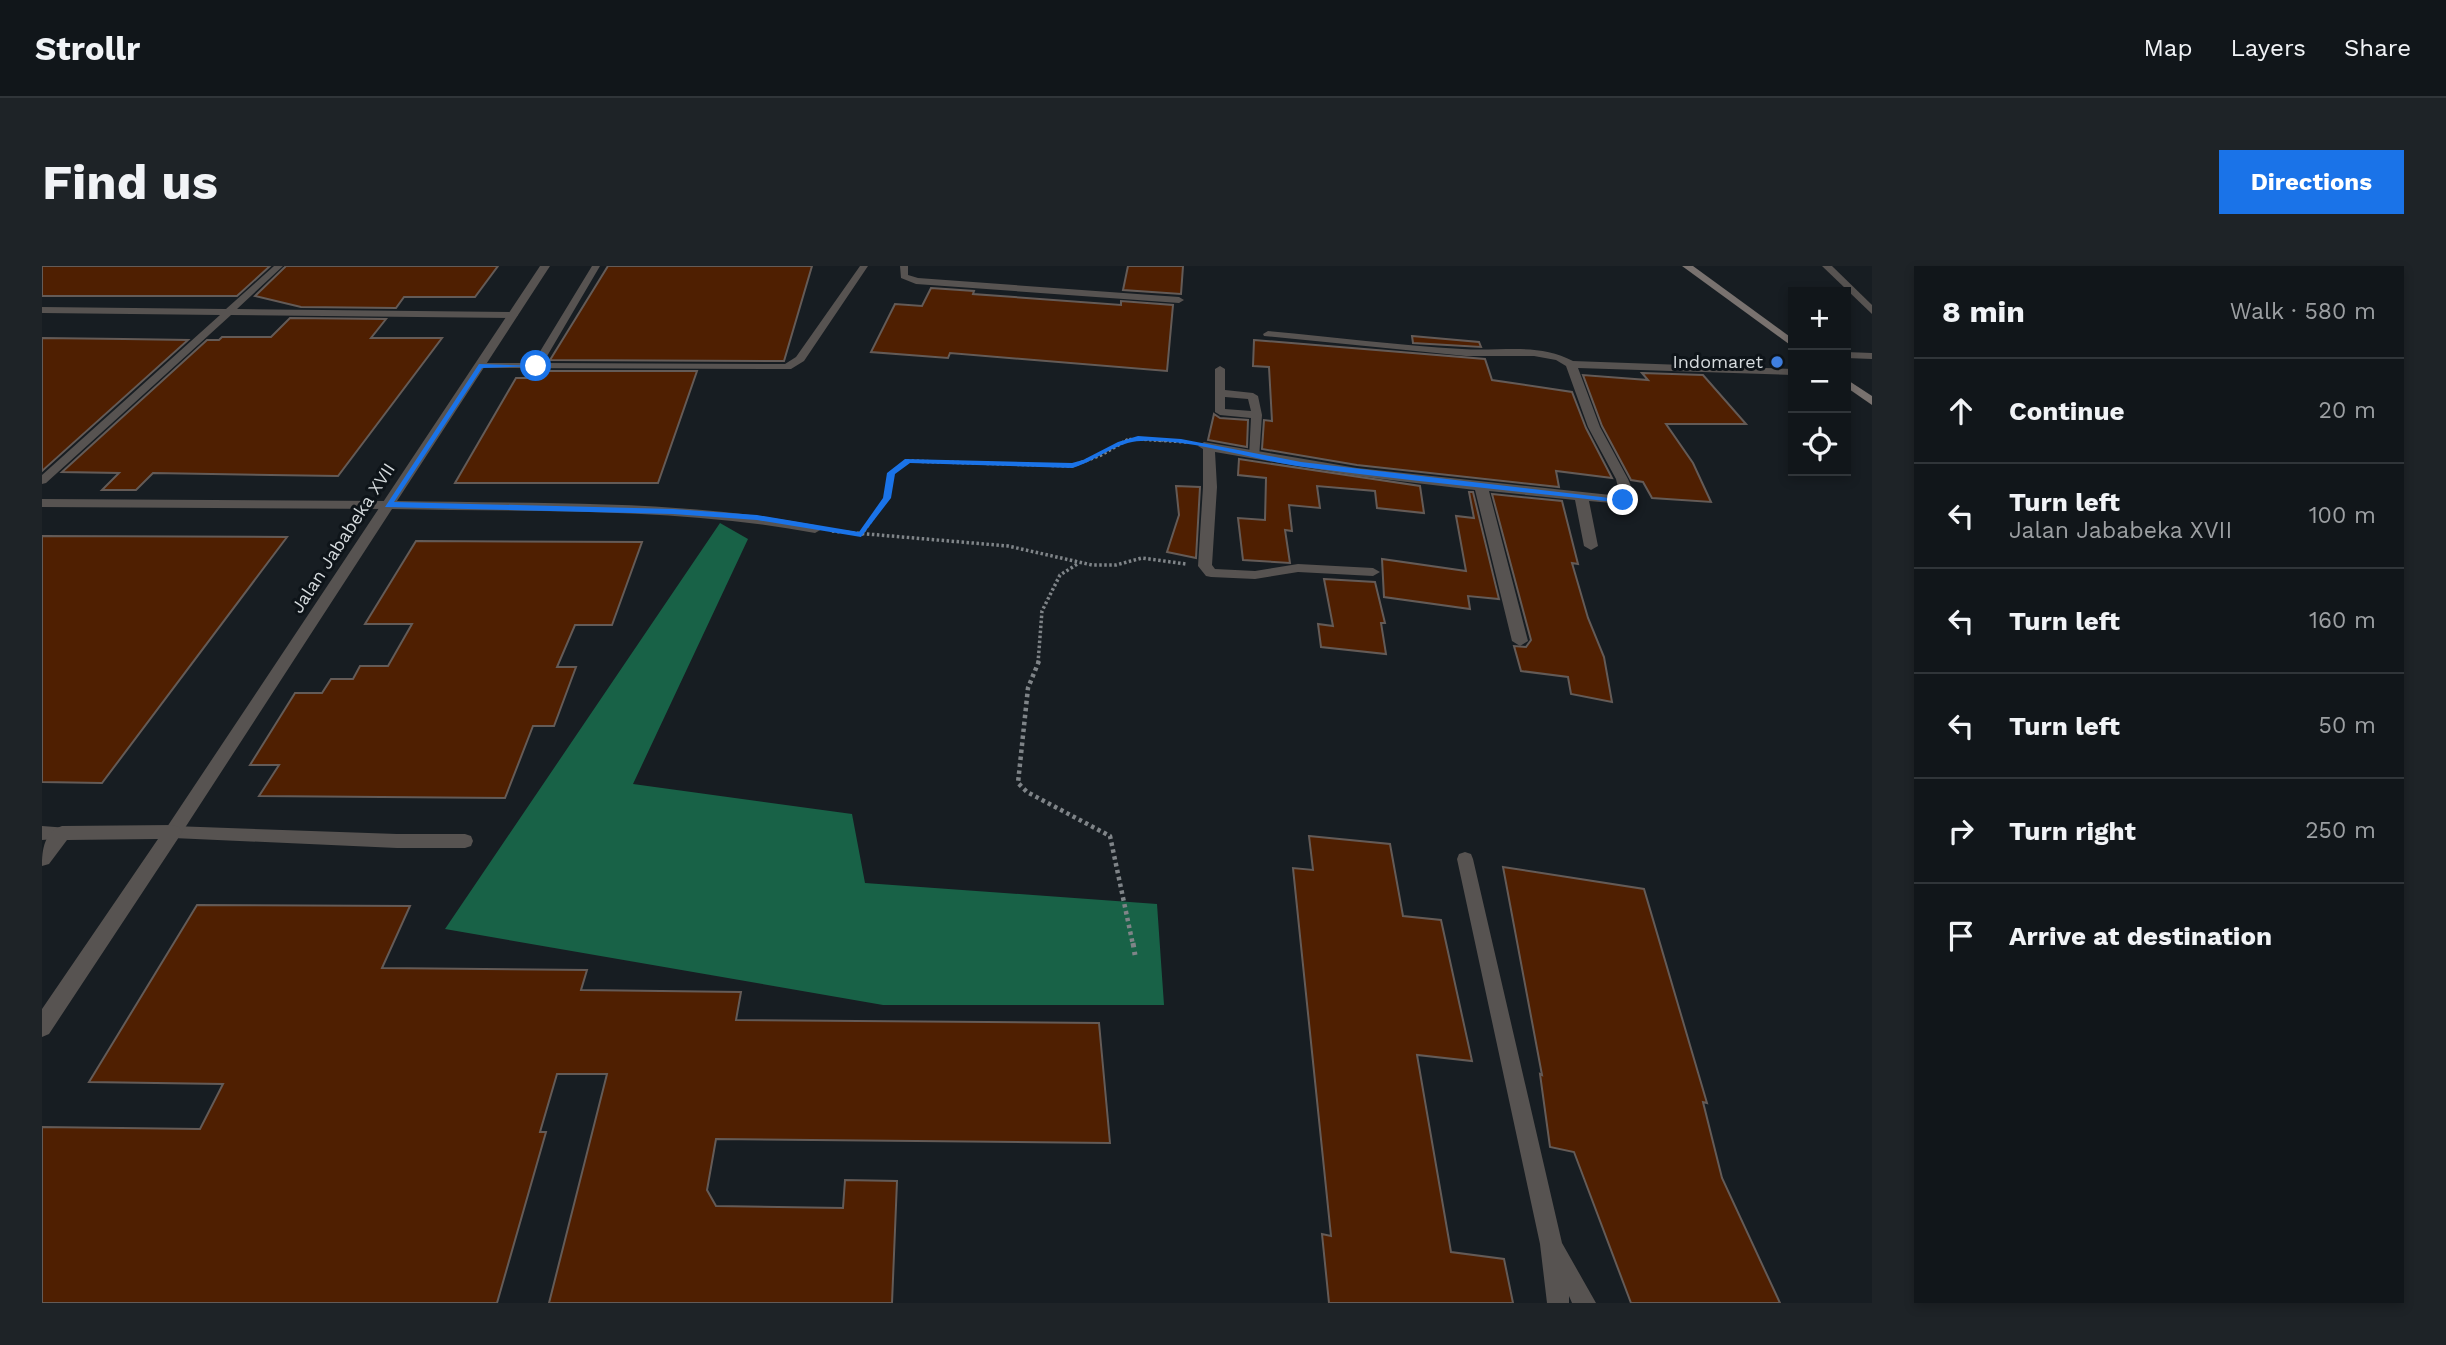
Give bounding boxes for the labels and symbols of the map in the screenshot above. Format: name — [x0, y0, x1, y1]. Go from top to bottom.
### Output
route start — [520, 350, 551, 381]
place label: Indomaret — [1672, 351, 1763, 372]
marker: Indomaret — [1769, 354, 1785, 370]
street label: Jalan Jababeka XVII — [286, 459, 399, 617]
route end — [1607, 484, 1638, 515]

